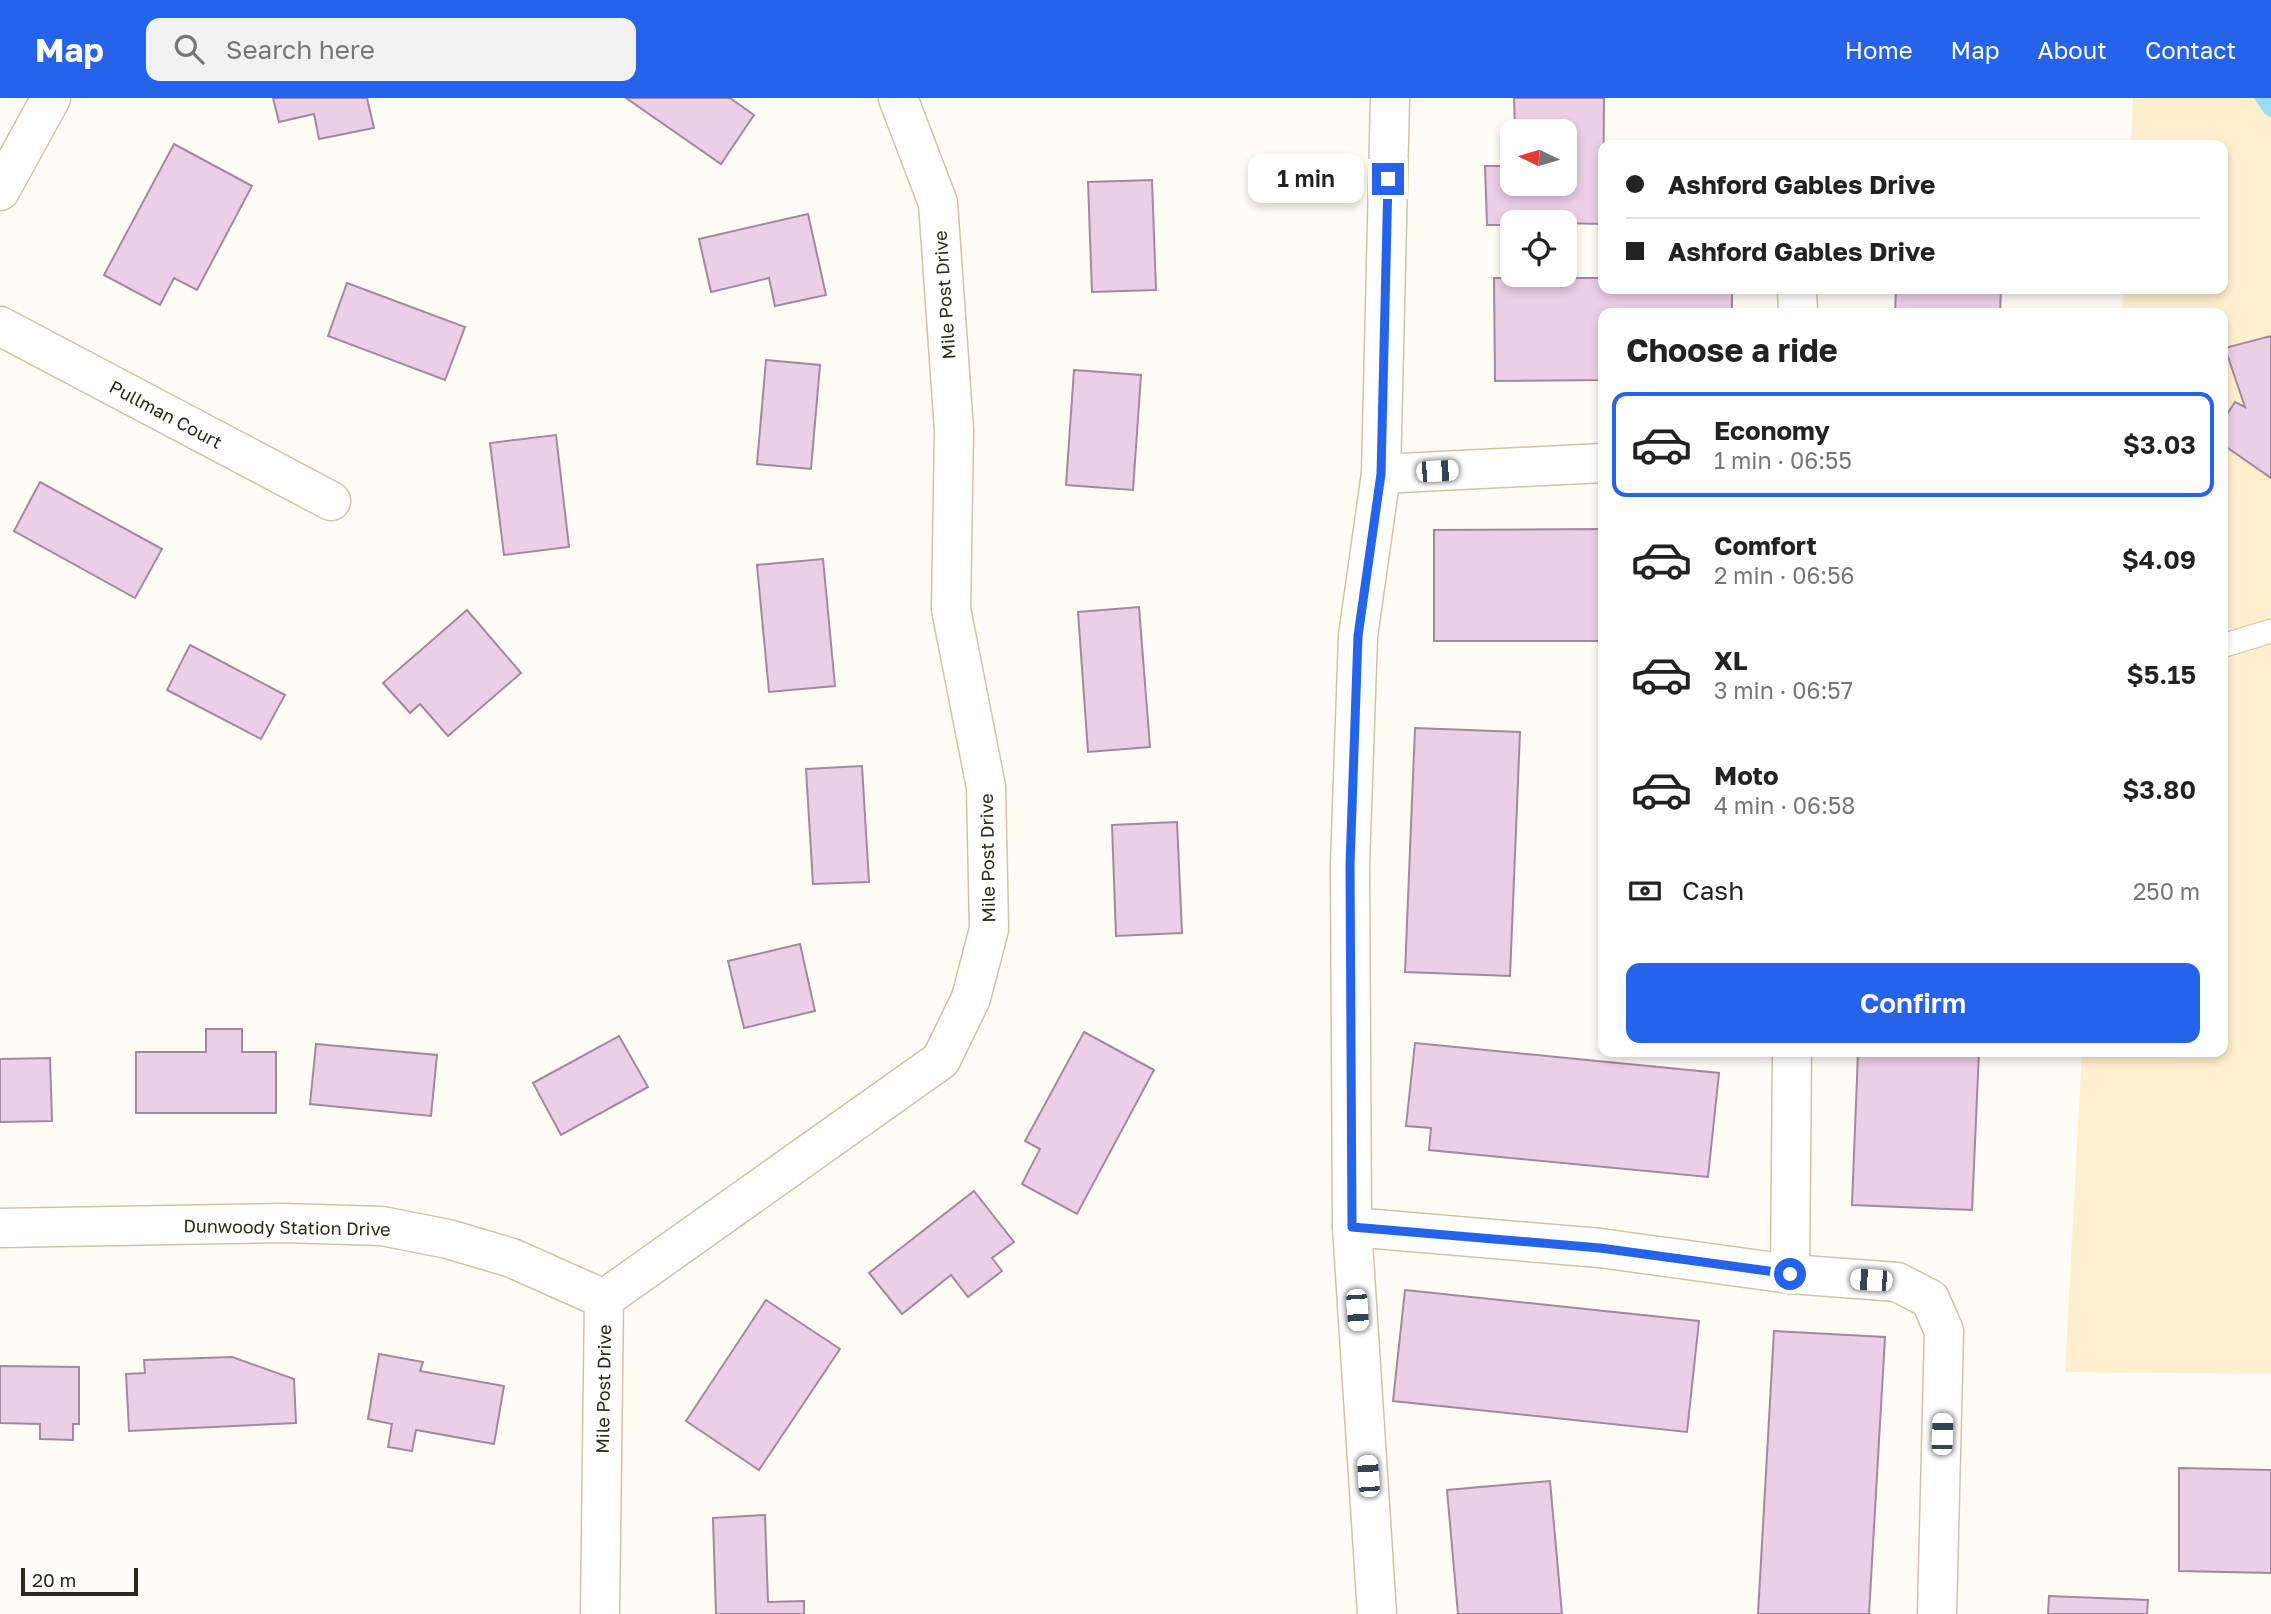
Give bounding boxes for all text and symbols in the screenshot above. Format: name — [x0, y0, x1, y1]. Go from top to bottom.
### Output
search box — [146, 18, 636, 81]
text: Map — [35, 30, 104, 69]
icon: search — [170, 30, 208, 68]
text: Search here — [226, 34, 375, 65]
text: Home — [1845, 35, 1913, 64]
text: Map — [1951, 35, 2000, 64]
text: About — [2038, 35, 2107, 64]
text: Contact — [2145, 35, 2236, 64]
north arrow — [1500, 119, 1577, 196]
map controls — [1500, 119, 1577, 287]
callout: 1 min — [1248, 154, 1364, 204]
route end — [1372, 163, 1404, 195]
text: 1 min — [1277, 164, 1335, 192]
text: Ashford Gables Drive — [1668, 169, 1935, 200]
button: locate — [1500, 210, 1577, 287]
street label: Mile Post Drive — [929, 230, 959, 360]
text: Ashford Gables Drive — [1668, 236, 1935, 267]
text: Choose a ride — [1626, 331, 1838, 369]
street label: Pullman Court — [106, 375, 226, 453]
icon: car — [1630, 413, 1693, 476]
text: Economy — [1714, 415, 1830, 446]
text: $3.03 — [2123, 429, 2196, 460]
text: 1 min · 06:55 — [1714, 446, 1852, 474]
car — [1416, 459, 1459, 483]
icon: car — [1630, 528, 1693, 591]
text: Comfort — [1714, 530, 1817, 561]
text: $4.09 — [2122, 544, 2196, 575]
text: 2 min · 06:56 — [1714, 561, 1854, 589]
icon: car — [1630, 643, 1693, 706]
text: XL — [1714, 645, 1748, 676]
text: $5.15 — [2127, 659, 2196, 690]
text: 3 min · 06:57 — [1714, 676, 1853, 704]
icon: car — [1630, 758, 1693, 821]
text: Moto — [1714, 760, 1779, 791]
text: $3.80 — [2122, 774, 2196, 805]
text: 4 min · 06:58 — [1714, 791, 1855, 819]
street label: Mile Post Drive — [975, 793, 999, 923]
icon: cash — [1626, 872, 1664, 910]
text: Cash — [1682, 875, 1744, 906]
text: 250 m — [2133, 877, 2200, 905]
button: Confirm — [1626, 963, 2200, 1043]
street label: Dunwoody Station Drive — [183, 1214, 391, 1240]
route start — [1774, 1258, 1806, 1290]
car — [1850, 1268, 1893, 1292]
car — [1346, 1288, 1369, 1332]
street label: Mile Post Drive — [591, 1324, 615, 1454]
car — [1931, 1413, 1954, 1455]
car — [1357, 1454, 1380, 1498]
scale bar — [21, 1565, 138, 1597]
text: 20 m — [32, 1568, 76, 1591]

